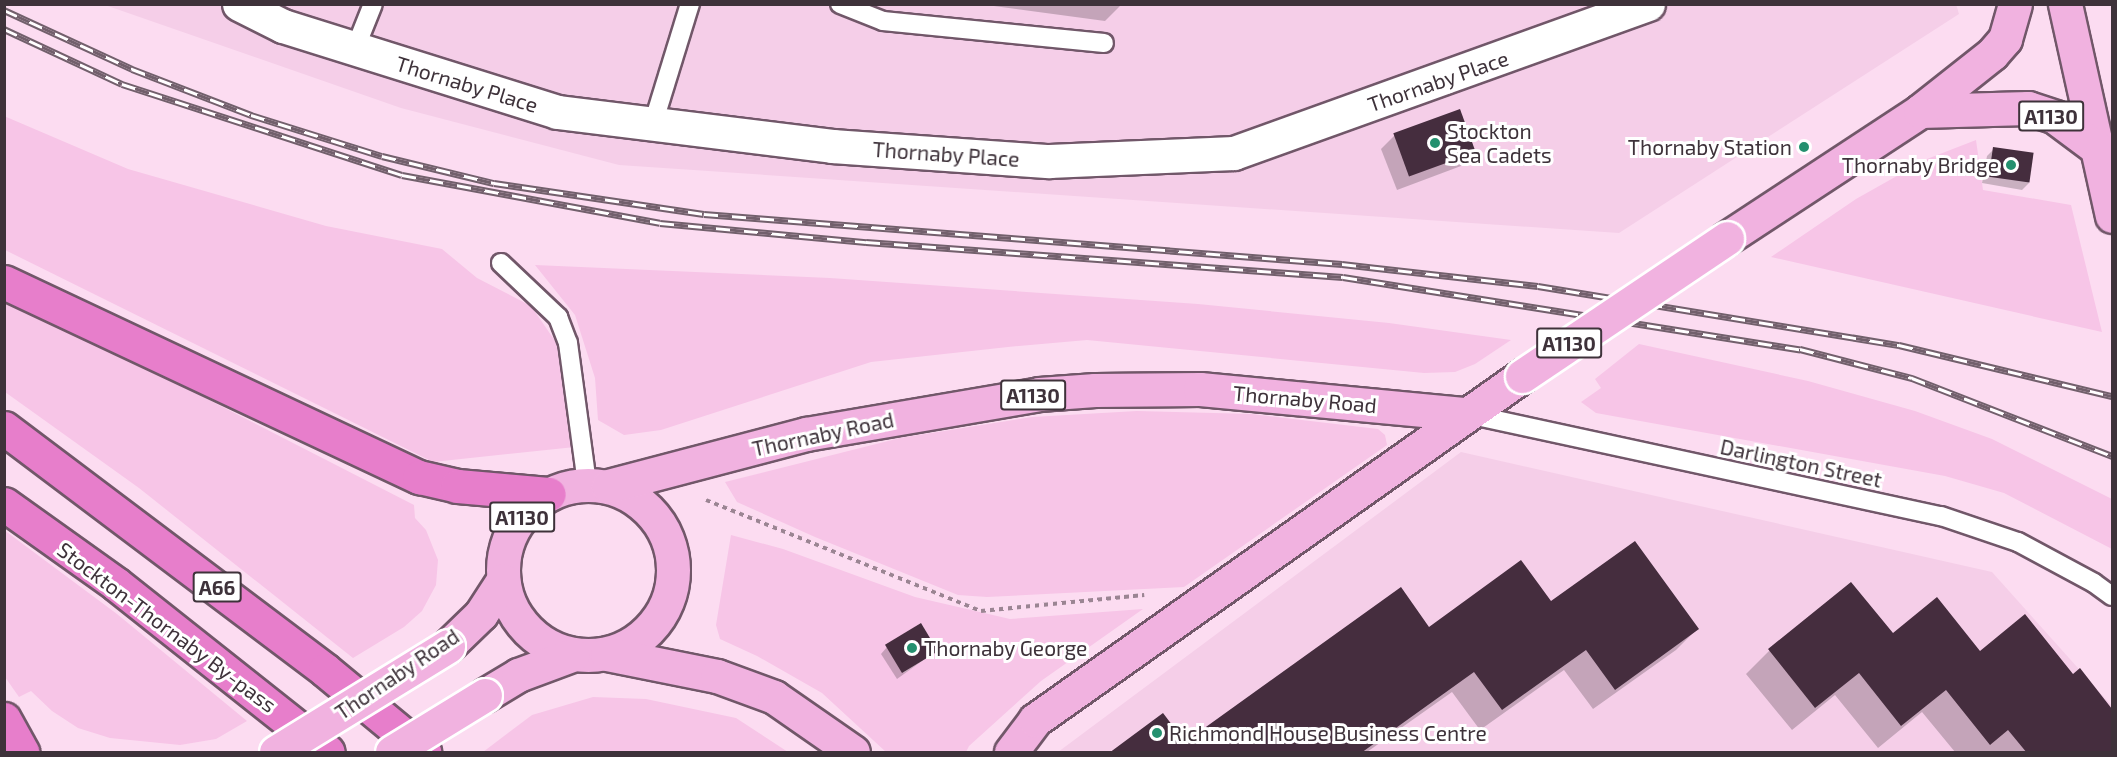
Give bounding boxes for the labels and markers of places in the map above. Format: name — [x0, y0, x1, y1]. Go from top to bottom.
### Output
place label: Stockton Sea Cadets — [1447, 118, 1552, 168]
place label: Thornaby Station — [1627, 134, 1792, 160]
marker: Stockton Sea Cadets — [1428, 136, 1442, 150]
marker: Thornaby Station — [1797, 140, 1811, 154]
place label: Thornaby Bridge — [1841, 152, 1999, 178]
marker: Thornaby Bridge — [2004, 158, 2018, 172]
place label: Thornaby George — [924, 635, 1088, 661]
marker: Thornaby George — [905, 641, 919, 655]
place label: Richmond House Business Centre — [1169, 720, 1487, 746]
marker: Richmond House Business Centre — [1150, 726, 1164, 740]

